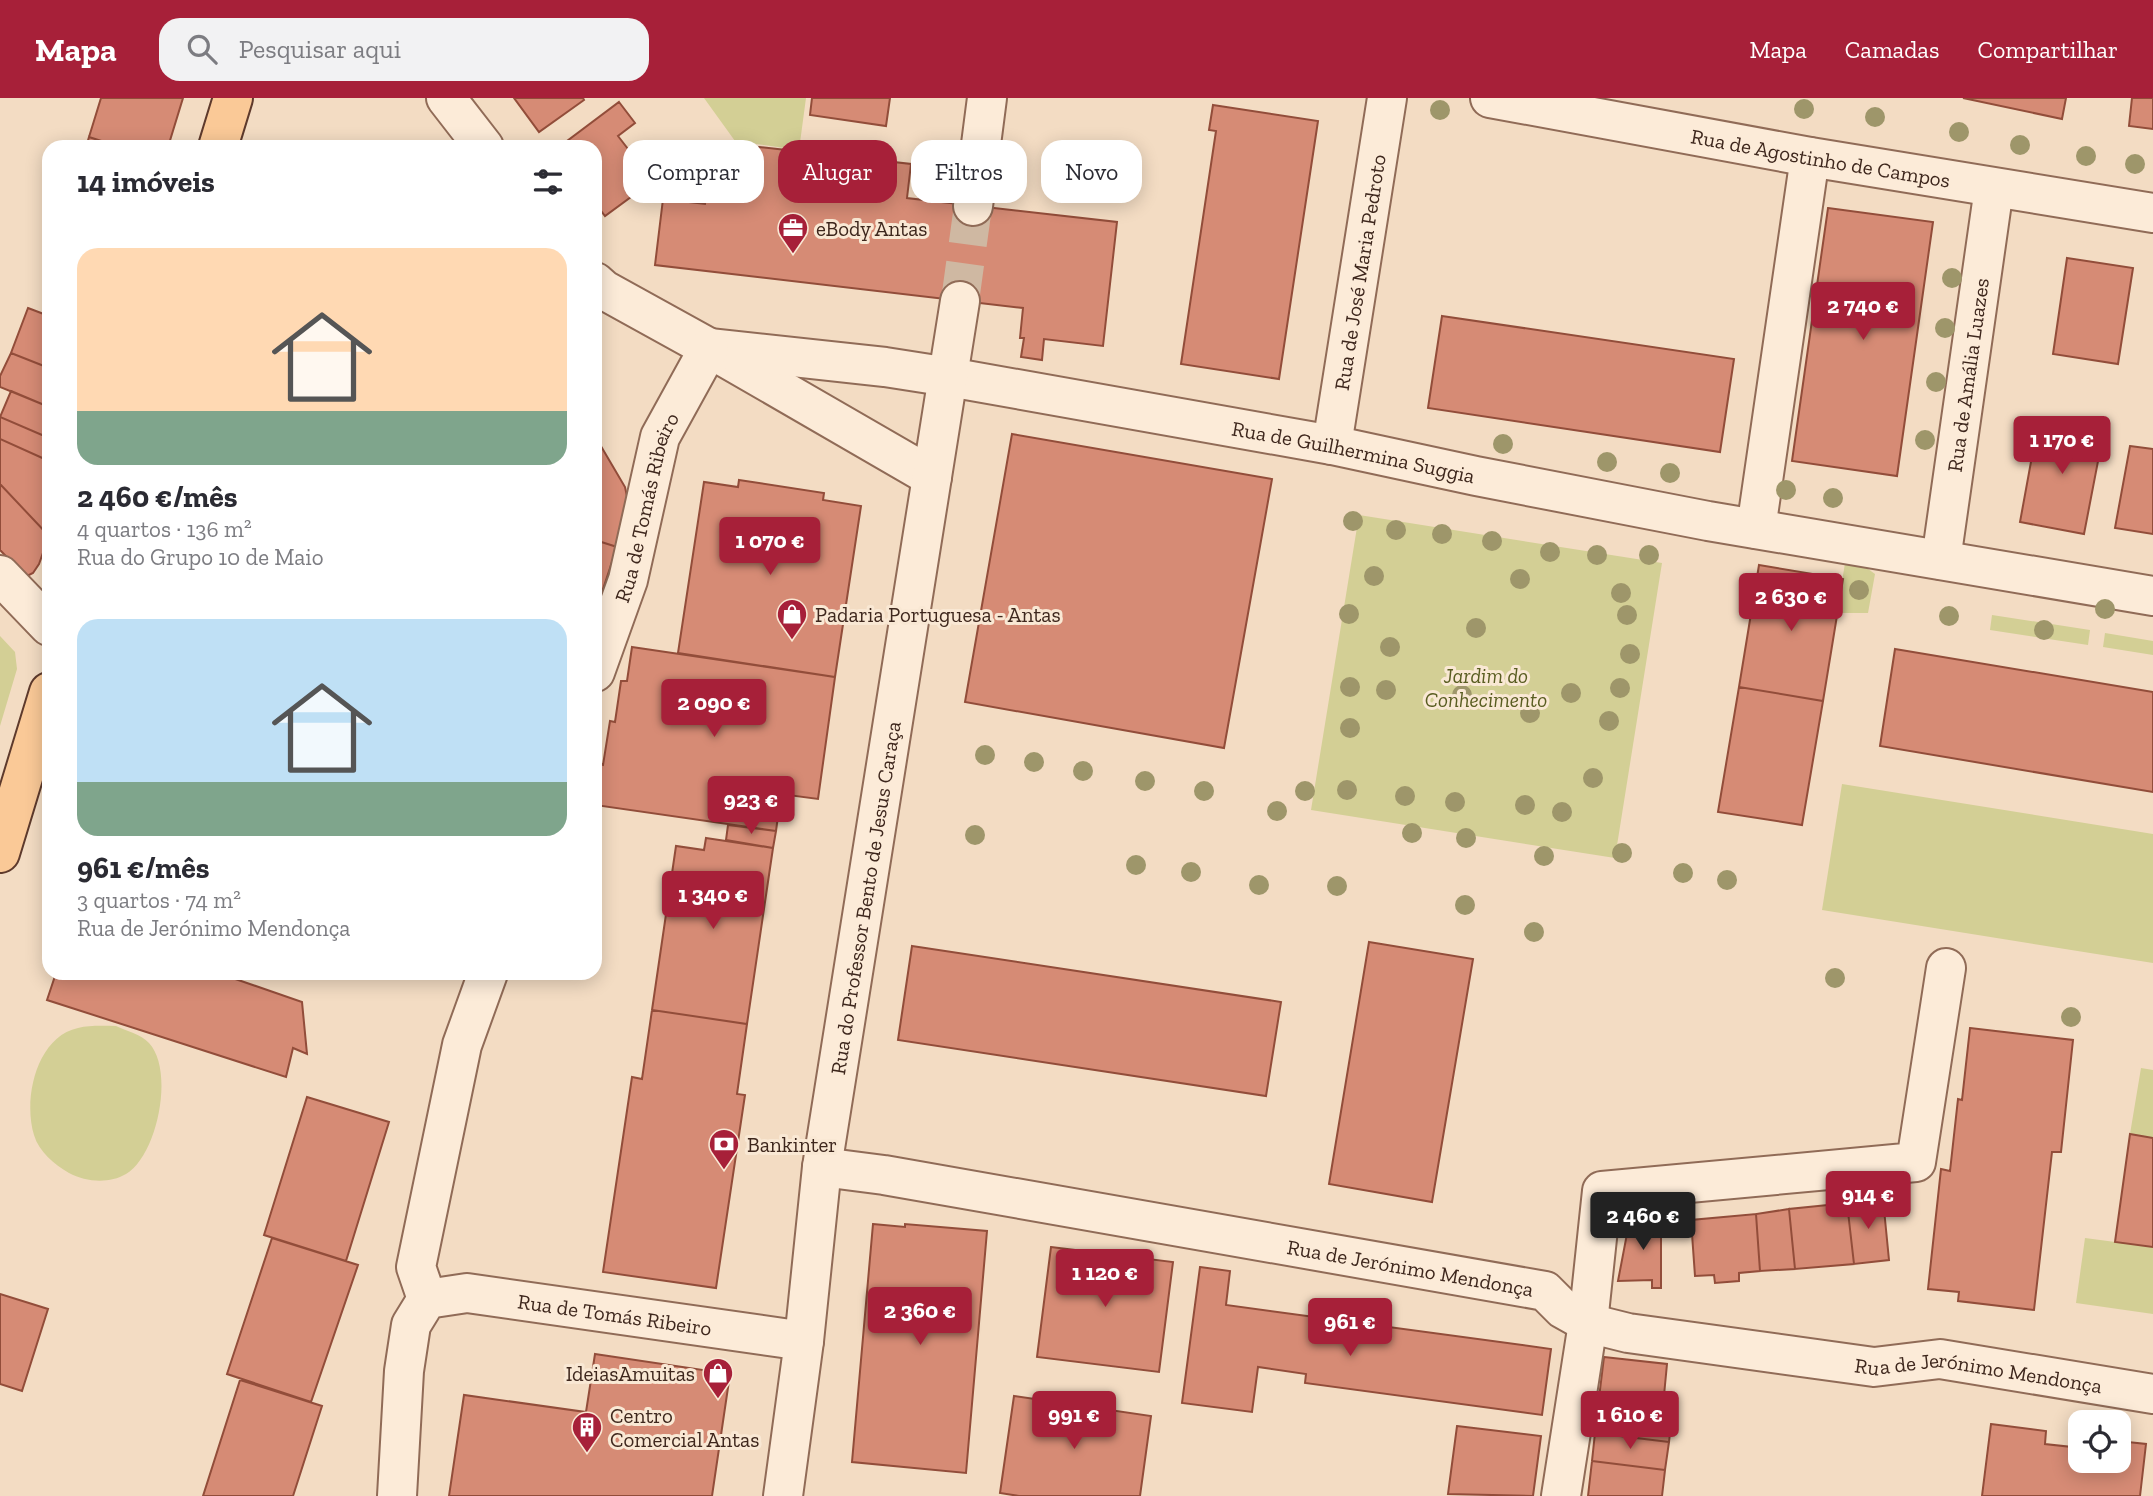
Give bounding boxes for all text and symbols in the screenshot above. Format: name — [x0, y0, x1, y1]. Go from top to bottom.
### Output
search box — [159, 18, 649, 81]
text: Mapa — [35, 30, 117, 69]
icon: search — [183, 30, 221, 68]
text: Pesquisar aqui — [239, 33, 401, 65]
text: Mapa — [1749, 35, 1807, 64]
text: Camadas — [1845, 35, 1939, 64]
text: Compartilhar — [1977, 35, 2118, 64]
street label: Rua de Agostinho de Campos — [1689, 123, 1952, 192]
chip: Comprar — [623, 140, 764, 203]
chip: Alugar — [778, 140, 897, 203]
chip: Filtros — [911, 140, 1027, 203]
chip: Novo — [1041, 140, 1142, 203]
street label: Rua de José Maria Pedroto — [1328, 152, 1390, 392]
icon: filters — [529, 163, 567, 201]
text: 14 imóveis — [77, 164, 215, 200]
office icon: eBody Antas — [776, 211, 810, 255]
place label: eBody Antas — [816, 216, 927, 241]
street label: Rua de Amália Luazes — [1941, 276, 1994, 473]
pin: 2 740 € — [1798, 282, 1928, 342]
text: 2 740 € — [1827, 291, 1899, 319]
icon: home — [259, 294, 385, 420]
street label: Rua de Tomás Ribeiro — [609, 408, 684, 605]
street label: Rua de Guilhermina Suggia — [1230, 415, 1477, 488]
pin: 1 170 € — [1997, 416, 2127, 476]
text: 1 170 € — [2030, 425, 2094, 453]
text: 2 460 €/mês — [77, 479, 238, 515]
text: 4 quartos · 136 m² — [77, 515, 252, 543]
pin: 1 070 € — [705, 518, 835, 577]
text: 1 070 € — [735, 526, 805, 554]
text: Rua do Grupo 10 de Maio — [77, 543, 324, 571]
pin: 2 630 € — [1726, 574, 1856, 633]
text: 2 630 € — [1755, 582, 1827, 610]
shop icon: Padaria Portuguesa - Antas — [775, 597, 809, 641]
place label: Padaria Portuguesa - Antas — [815, 602, 1061, 627]
park label: Jardim do Conhecimento — [1425, 663, 1547, 712]
icon: home — [259, 665, 385, 791]
pin: 2 090 € — [649, 680, 779, 739]
text: 2 090 € — [677, 688, 751, 716]
street label: Rua do Professor Bento de Jesus Caraça — [824, 719, 905, 1076]
pin: 923 € — [702, 776, 800, 836]
text: 923 € — [724, 785, 778, 813]
text: 961 €/mês — [77, 850, 210, 886]
pin: 1 340 € — [648, 872, 778, 931]
text: 1 340 € — [678, 880, 748, 908]
text: 3 quartos · 74 m² — [77, 886, 241, 914]
text: Rua de Jerónimo Mendonça — [77, 914, 350, 942]
bank icon: Bankinter — [707, 1127, 741, 1171]
place label: Bankinter — [747, 1132, 837, 1157]
pin: 914 € — [1819, 1172, 1917, 1231]
text: 914 € — [1842, 1180, 1894, 1208]
pin: 2 460 € — [1578, 1192, 1708, 1252]
text: 2 460 € — [1606, 1201, 1680, 1229]
street label: Rua de Jerónimo Mendonça — [1285, 1233, 1536, 1301]
pin: 1 120 € — [1040, 1250, 1170, 1309]
text: 1 120 € — [1072, 1258, 1138, 1286]
street label: Rua de Tomás Ribeiro — [516, 1288, 713, 1340]
pin: 2 360 € — [855, 1288, 985, 1347]
text: 2 360 € — [884, 1296, 956, 1324]
pin: 961 € — [1301, 1298, 1399, 1358]
text: 961 € — [1324, 1307, 1376, 1335]
street label: Rua de Jerónimo Mendonça — [1853, 1346, 2104, 1398]
shop icon: IdeiasAmuitas — [701, 1356, 735, 1400]
place label: IdeiasAmuitas — [566, 1361, 695, 1386]
pin: 991 € — [1025, 1392, 1123, 1451]
pin: 1 610 € — [1565, 1392, 1695, 1451]
text: 991 € — [1048, 1400, 1100, 1428]
text: 1 610 € — [1597, 1400, 1663, 1428]
place label: Centro Comercial Antas — [610, 1403, 759, 1452]
building icon: Centro Comercial Antas — [570, 1410, 604, 1454]
map controls — [2068, 1410, 2131, 1473]
button: locate — [2068, 1410, 2131, 1473]

